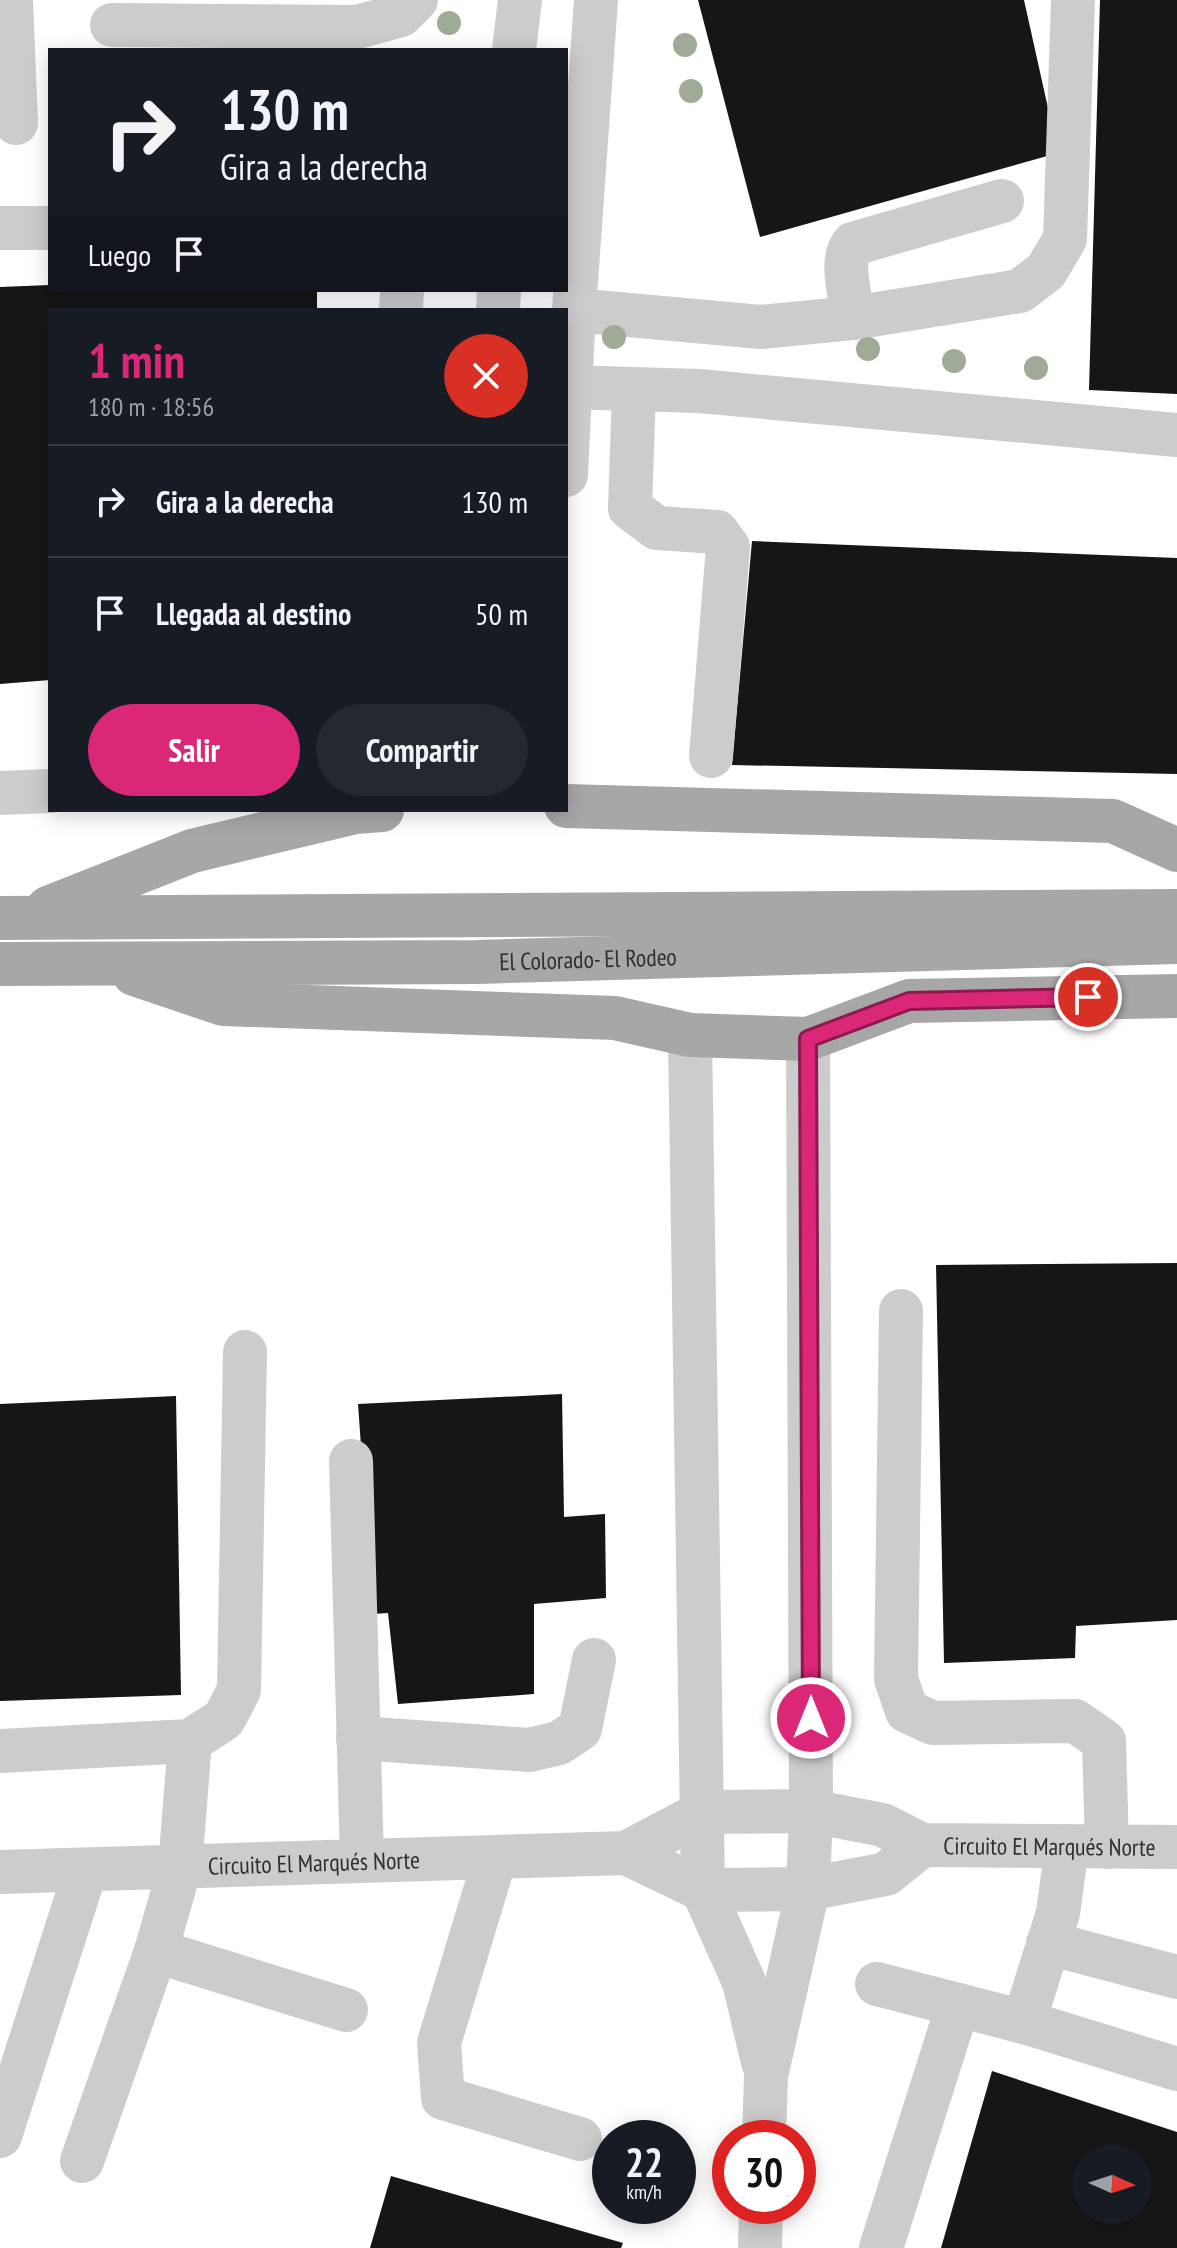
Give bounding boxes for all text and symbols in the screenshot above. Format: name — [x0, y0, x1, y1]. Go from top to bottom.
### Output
text: 130 m — [220, 73, 349, 145]
icon: right — [88, 80, 192, 184]
text: Gira a la derecha — [220, 143, 428, 190]
icon: arrive — [167, 232, 211, 276]
text: Luego — [88, 235, 151, 274]
text: 1 min — [88, 329, 185, 391]
button: close — [444, 334, 528, 418]
text: 180 m · 18:56 — [88, 390, 214, 423]
icon: right — [88, 479, 132, 523]
text: Gira a la derecha — [156, 482, 334, 521]
text: 130 m — [462, 482, 528, 521]
icon: arrive — [88, 591, 132, 635]
text: Llegada al destino — [156, 594, 351, 633]
text: 50 m — [475, 594, 528, 633]
button: Salir — [88, 704, 300, 796]
button: Compartir — [316, 704, 528, 796]
street label: El Colorado- El Rodeo — [499, 941, 677, 977]
pin — [1054, 963, 1122, 1031]
icon: arrive — [1066, 975, 1110, 1019]
position arrow — [769, 1676, 853, 1760]
street label: Circuito El Marqués Norte — [943, 1830, 1156, 1862]
street label: Circuito El Marqués Norte — [207, 1844, 420, 1881]
speed limit sign: 30 — [712, 2120, 816, 2224]
text: 22 — [625, 2136, 663, 2188]
north arrow — [1072, 2144, 1152, 2224]
map controls — [1072, 2144, 1152, 2224]
text: km/h — [626, 2179, 662, 2205]

